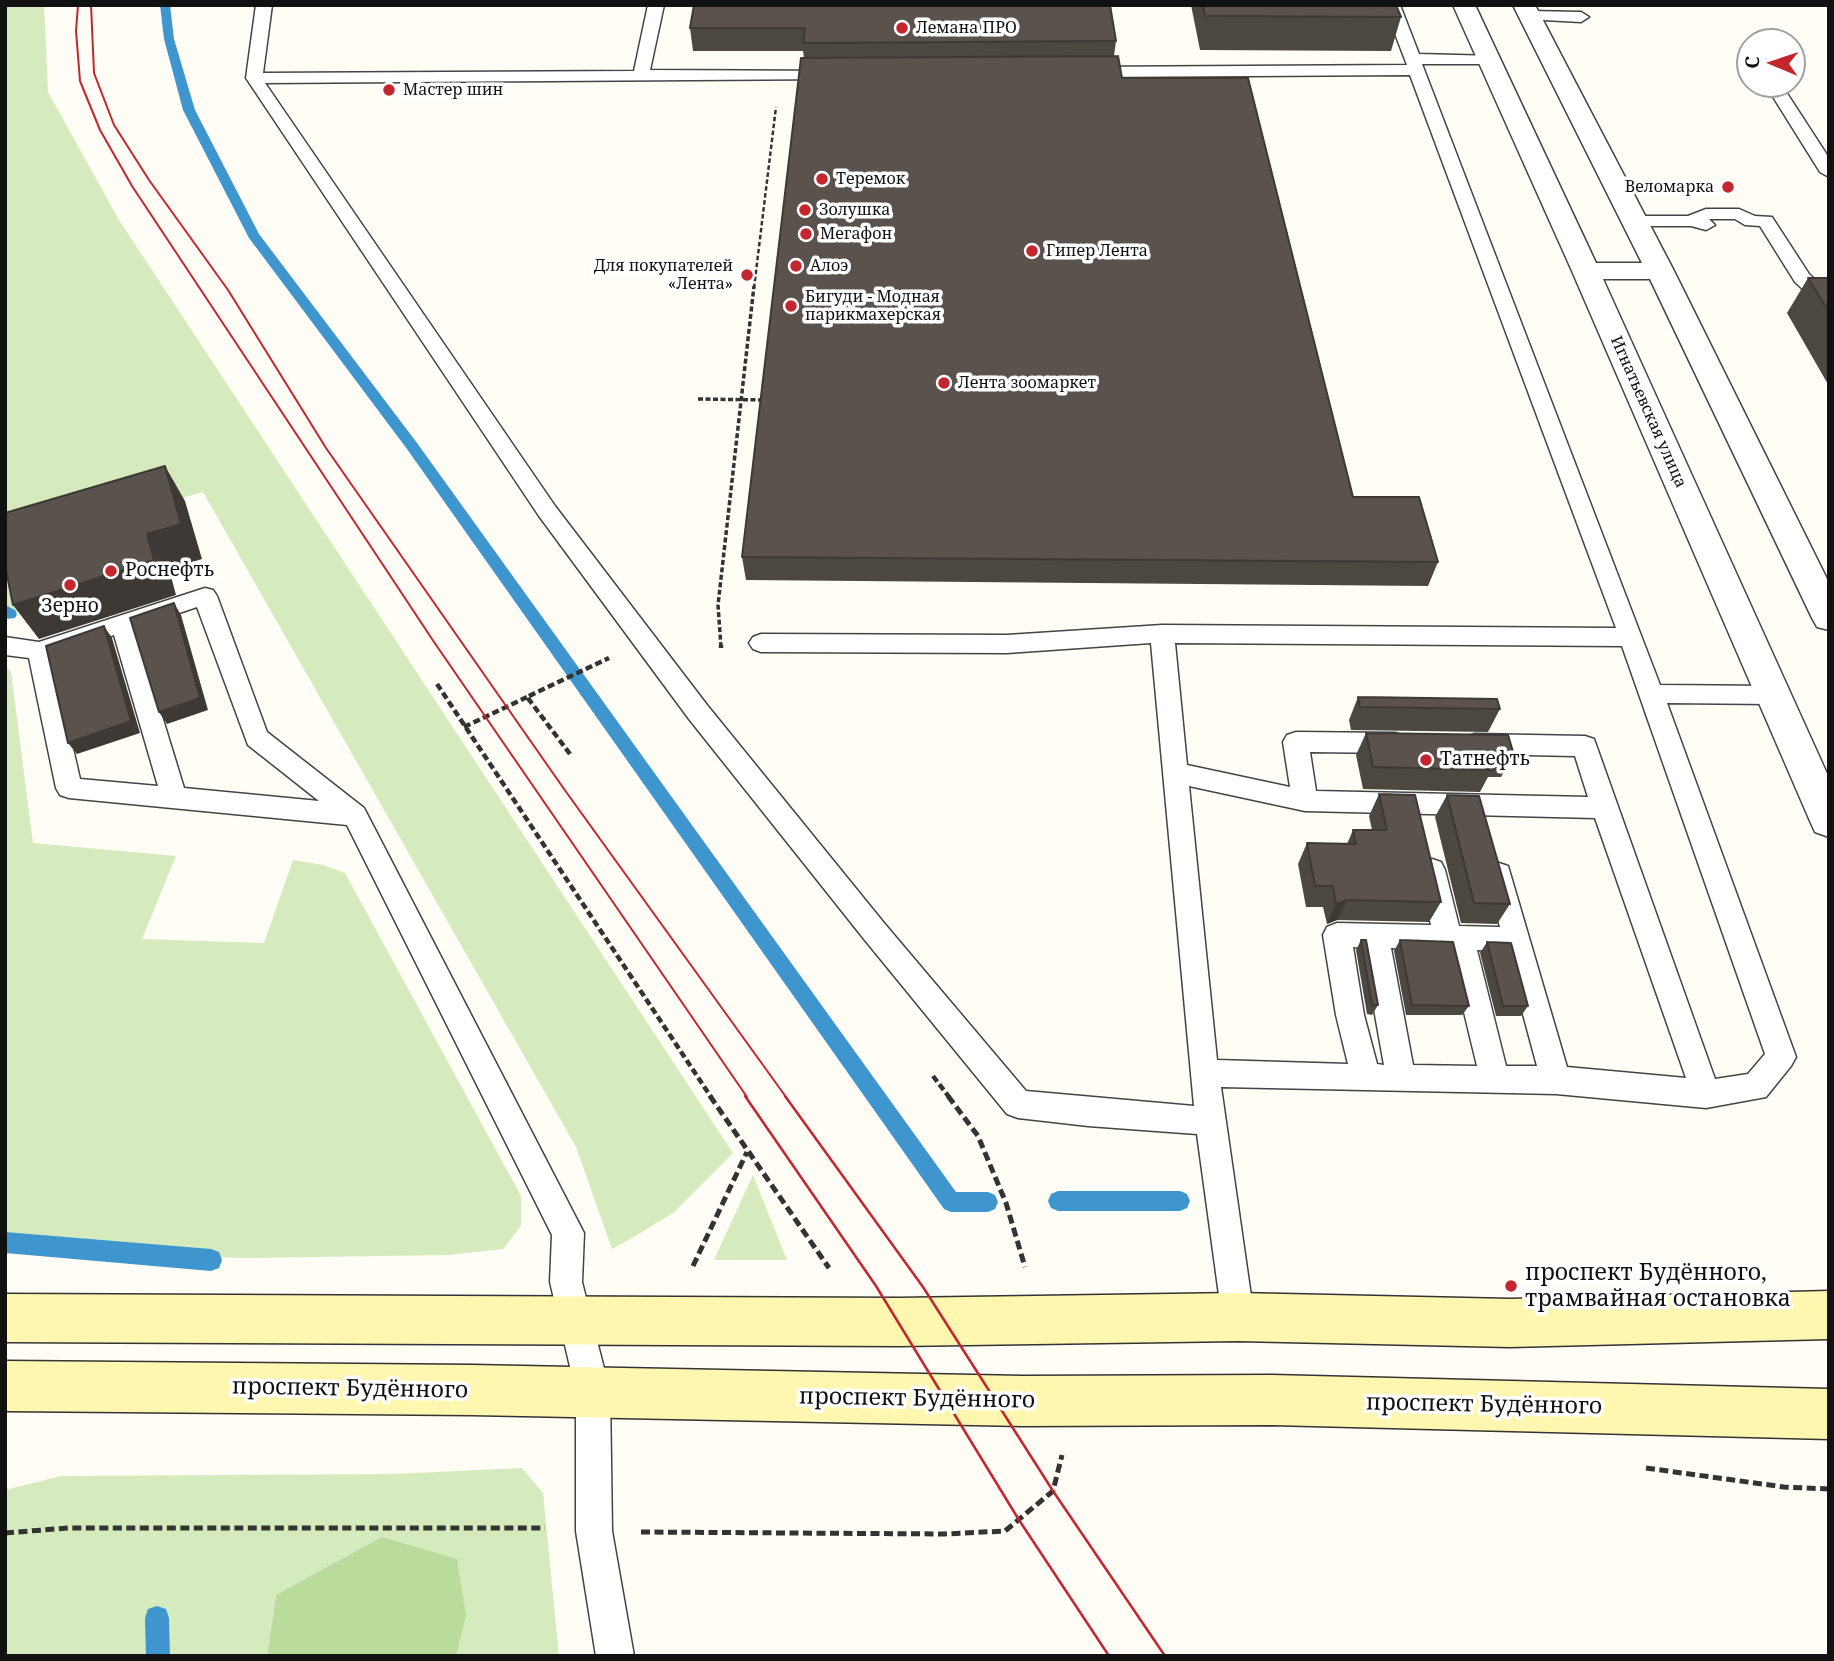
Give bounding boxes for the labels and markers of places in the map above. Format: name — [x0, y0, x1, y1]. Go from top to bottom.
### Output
place label: Лемана ПРО — [916, 18, 1017, 38]
marker: Лемана ПРО — [894, 20, 910, 36]
place label: Мастер шин — [403, 80, 503, 100]
marker: Мастер шин — [381, 82, 397, 98]
place label: Теремок — [836, 169, 905, 189]
marker: Теремок — [814, 171, 830, 187]
place label: Веломарка — [1625, 177, 1714, 197]
marker: Веломарка — [1720, 179, 1736, 195]
place label: Золушка — [819, 200, 890, 220]
marker: Золушка — [797, 202, 813, 218]
place label: Мегафон — [820, 224, 892, 244]
marker: Мегафон — [798, 226, 814, 242]
place label: Гипер Лента — [1046, 241, 1148, 261]
marker: Гипер Лента — [1024, 243, 1040, 259]
place label: Для покупателей «Лента» — [594, 256, 733, 294]
place label: Алоэ — [810, 256, 848, 276]
marker: Алоэ — [788, 258, 804, 274]
marker: Для покупателей «Лента» — [739, 267, 755, 283]
place label: Бигуди - Модная парикмахерская — [805, 287, 941, 325]
marker: Бигуди - Модная парикмахерская — [783, 298, 799, 314]
place label: Лента зоомаркет — [958, 373, 1096, 393]
marker: Лента зоомаркет — [936, 375, 952, 391]
place label: Роснефть — [125, 560, 214, 582]
marker: Роснефть — [103, 563, 119, 579]
marker: Зерно — [62, 577, 78, 593]
place label: Зерно — [41, 596, 99, 618]
place label: Татнефть — [1440, 749, 1530, 771]
marker: Татнефть — [1418, 752, 1434, 768]
place label: проспект Будённого, трамвайная остановка — [1525, 1259, 1791, 1313]
marker: проспект Будённого, трамвайная остановка — [1503, 1278, 1519, 1294]

